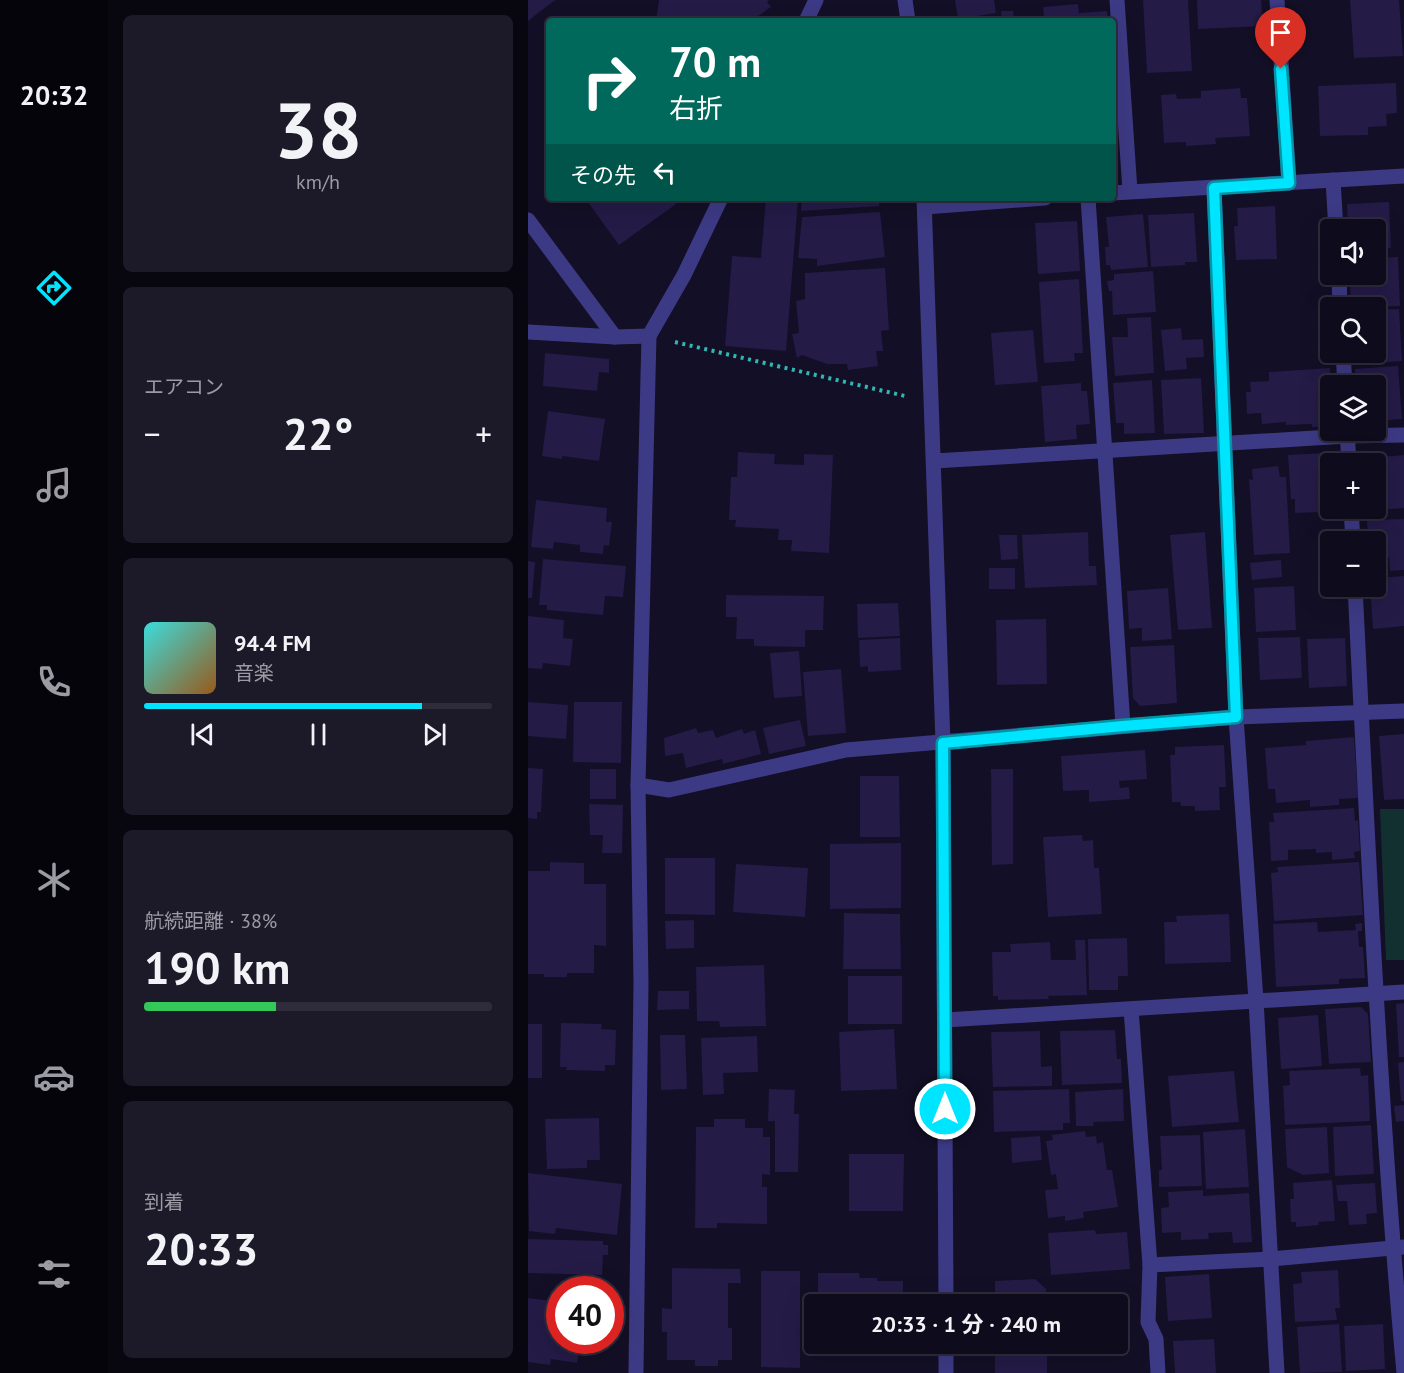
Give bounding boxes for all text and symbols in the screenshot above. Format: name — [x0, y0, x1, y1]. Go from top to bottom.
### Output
pin — [1255, 7, 1306, 69]
icon: arrive — [1264, 16, 1297, 49]
text: 70 m — [669, 34, 761, 89]
icon: right — [570, 42, 648, 120]
text: 20:32 — [20, 78, 88, 112]
text: 38 — [274, 79, 362, 180]
text: 右折 — [669, 91, 723, 125]
icon: left — [648, 156, 681, 189]
text: その先 — [570, 161, 636, 189]
text: km/h — [296, 169, 340, 195]
map controls — [1320, 219, 1386, 597]
button: sound — [1320, 219, 1386, 285]
icon: directions — [33, 267, 75, 309]
button: search — [1320, 297, 1386, 363]
text: エアコン — [144, 374, 224, 400]
button: layers — [1320, 375, 1386, 441]
text: 22° — [283, 404, 353, 462]
text: − — [144, 412, 161, 455]
text: + — [475, 412, 492, 455]
button: + — [1320, 453, 1386, 519]
icon: music — [33, 464, 75, 506]
button: − — [1320, 531, 1386, 597]
text: 94.4 FM — [234, 629, 311, 657]
text: 音楽 — [234, 660, 274, 686]
icon: phone — [33, 661, 75, 703]
icon: previous — [186, 718, 219, 751]
icon: pause — [302, 718, 335, 751]
icon: next — [418, 718, 451, 751]
icon: climate — [33, 859, 75, 901]
text: 航続距離 · 38% — [144, 908, 277, 934]
text: 190 km — [144, 938, 290, 996]
icon: car — [33, 1056, 75, 1098]
position arrow — [913, 1077, 977, 1141]
text: 到着 — [144, 1189, 184, 1215]
text: 20:33 — [144, 1219, 258, 1277]
icon: filters — [33, 1253, 75, 1295]
speed limit sign: 40 — [546, 1276, 624, 1354]
text: 20:33 · 1 分 · 240 m — [871, 1310, 1061, 1338]

